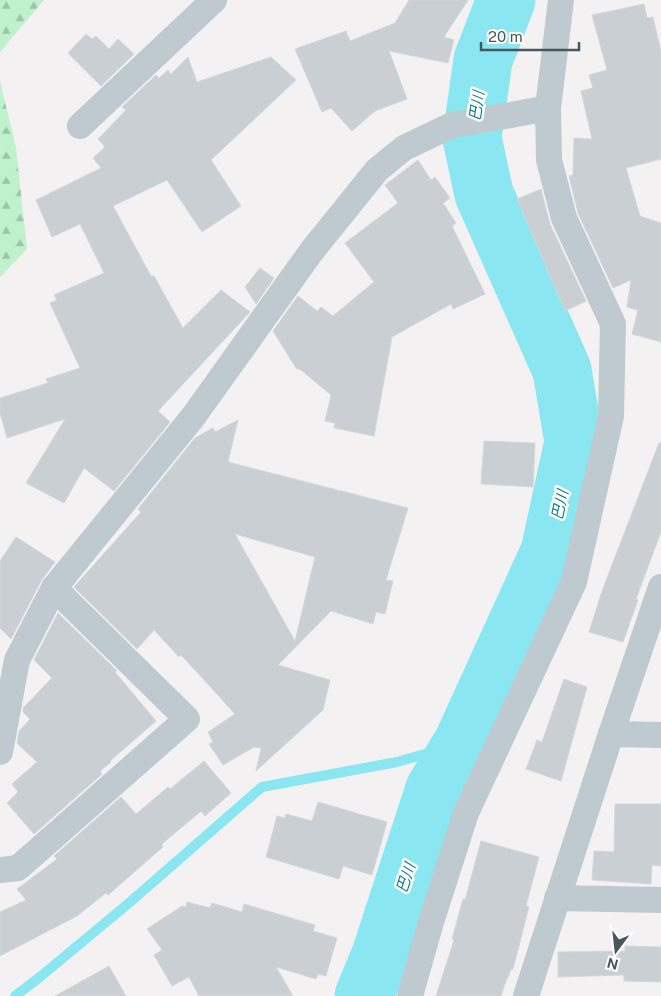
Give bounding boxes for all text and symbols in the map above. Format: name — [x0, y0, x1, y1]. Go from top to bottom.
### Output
scale bar — [481, 20, 578, 52]
text: 20 m — [488, 28, 523, 45]
water label: 巴川 — [466, 88, 487, 122]
water label: 巴川 — [548, 487, 571, 521]
water label: 巴川 — [393, 859, 419, 895]
north arrow — [591, 926, 641, 976]
text: N — [605, 954, 620, 973]

